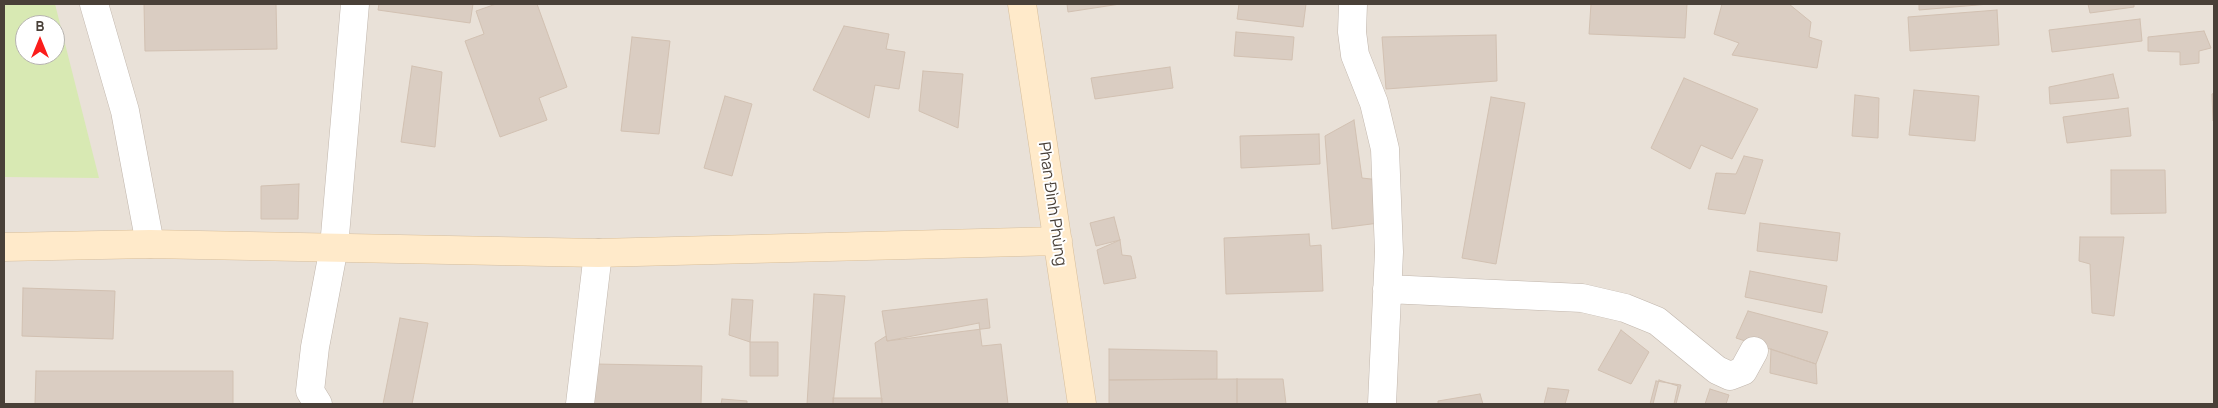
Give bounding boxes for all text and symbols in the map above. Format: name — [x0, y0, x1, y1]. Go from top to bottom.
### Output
north arrow — [15, 15, 65, 65]
text: B — [36, 16, 44, 35]
street label: Phan Đình Phùng — [1034, 141, 1070, 267]

